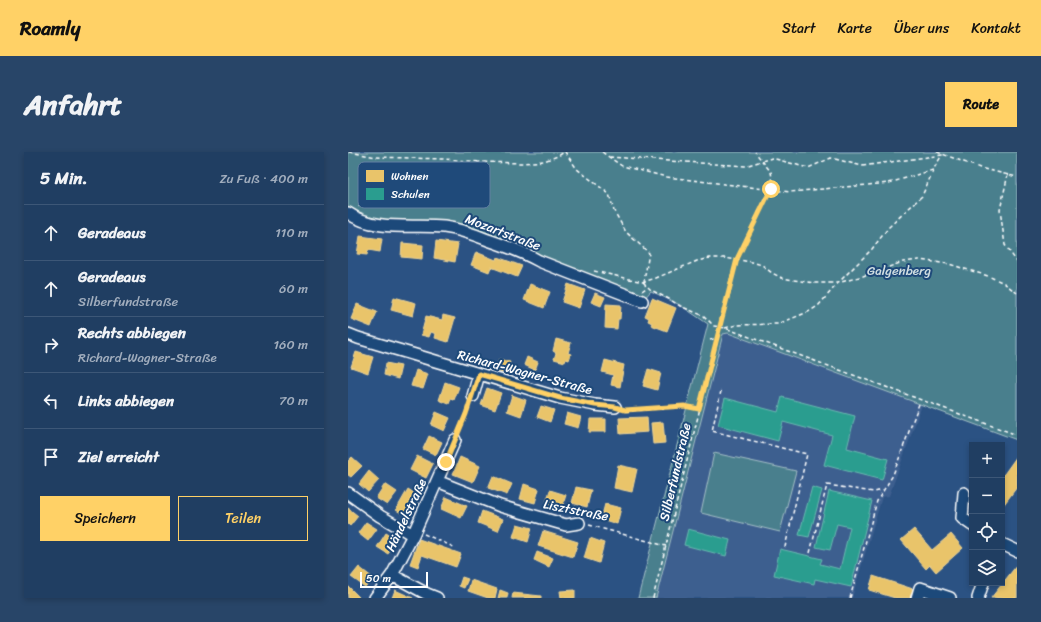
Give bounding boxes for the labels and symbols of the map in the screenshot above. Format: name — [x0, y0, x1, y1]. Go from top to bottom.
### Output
legend — [358, 162, 490, 208]
text: Wohnen — [391, 167, 428, 186]
route start — [762, 180, 780, 198]
text: Schulen — [391, 185, 430, 204]
street label: Mozartstraße — [462, 207, 545, 257]
park label: Galgenberg — [867, 259, 931, 282]
street label: Richard-Wagner-Straße — [455, 343, 595, 401]
street label: Silberfundstraße — [653, 420, 698, 523]
route end — [437, 453, 455, 471]
street label: Händelstraße — [379, 474, 433, 556]
street label: Lisztstraße — [541, 492, 611, 528]
scale bar — [360, 570, 428, 589]

